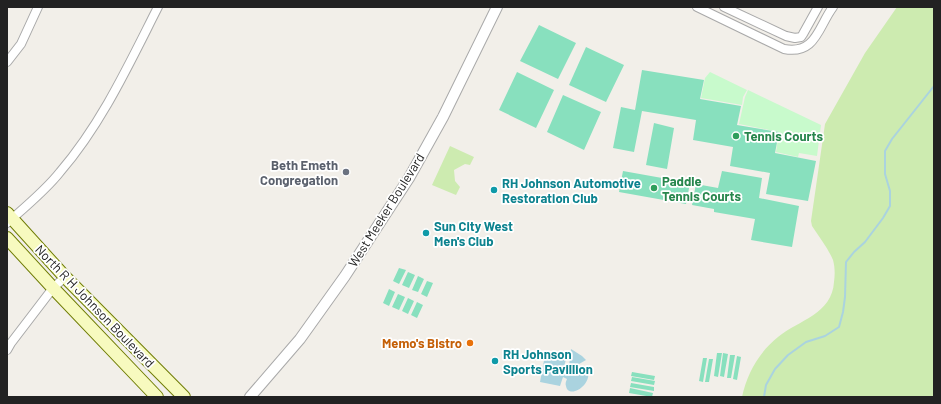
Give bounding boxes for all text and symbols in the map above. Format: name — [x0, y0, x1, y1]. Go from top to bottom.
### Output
place label: Tennis Courts — [744, 128, 823, 144]
marker: Tennis Courts — [731, 131, 741, 141]
street label: West Meeker Boulevard — [344, 150, 428, 270]
place label: Beth Emeth Congregation — [260, 157, 338, 188]
marker: Beth Emeth Congregation — [341, 167, 351, 177]
place label: Paddle Tennis Courts — [662, 173, 741, 204]
place label: RH Johnson Automotive Restoration Club — [502, 175, 641, 206]
marker: Paddle Tennis Courts — [649, 183, 659, 193]
marker: RH Johnson Automotive Restoration Club — [489, 185, 499, 195]
place label: Sun City West Men's Club — [434, 218, 513, 249]
marker: Sun City West Men's Club — [421, 228, 431, 238]
street label: North R H Johnson Boulevard — [32, 241, 158, 371]
place label: Memo's Bistro — [382, 335, 462, 351]
marker: Memo's Bistro — [465, 338, 475, 348]
place label: RH Johnson Sports Pavillion — [503, 346, 593, 377]
marker: RH Johnson Sports Pavillion — [490, 356, 500, 366]

